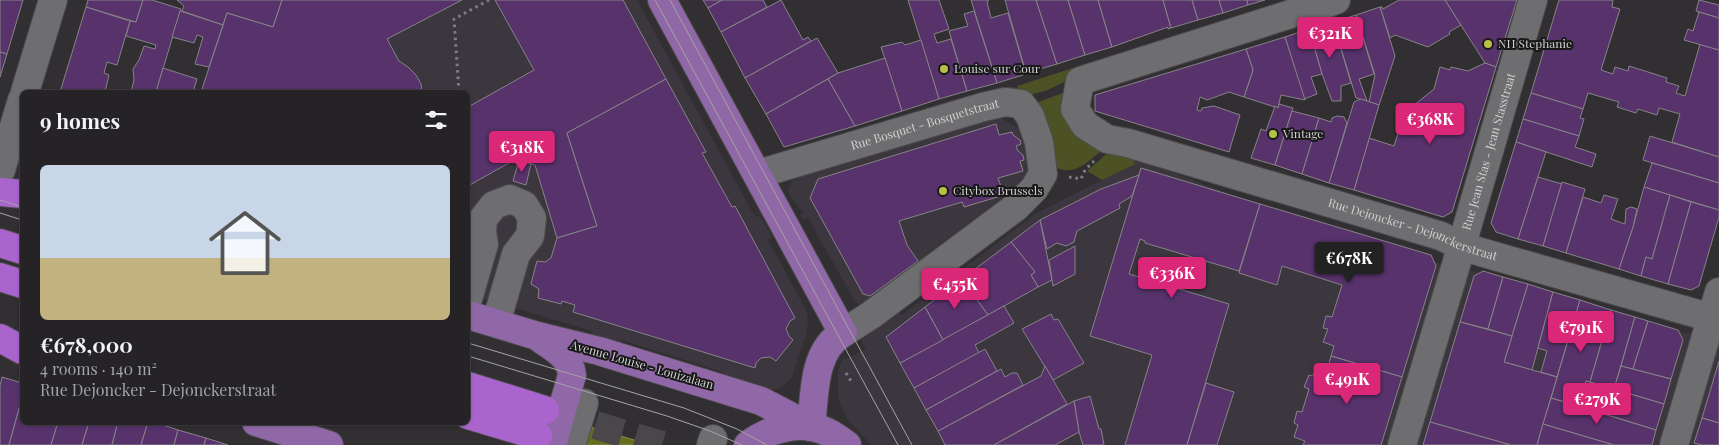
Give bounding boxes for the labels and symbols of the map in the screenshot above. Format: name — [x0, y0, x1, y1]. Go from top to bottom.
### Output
pin: €321K — [1295, 17, 1365, 59]
place label: NH Stephanie — [1498, 35, 1572, 51]
marker: NH Stephanie — [1482, 38, 1494, 50]
place label: Louise sur Cour — [954, 60, 1041, 76]
marker: Louise sur Cour — [938, 63, 950, 75]
street label: Rue Jean Stas - Jean Stasstraat — [1458, 70, 1519, 232]
street label: Rue Bosquet - Bosquetstraat — [848, 94, 1001, 153]
pin: €368K — [1395, 102, 1465, 145]
place label: Vintage — [1282, 125, 1323, 141]
marker: Vintage — [1267, 128, 1279, 140]
pin: €318K — [487, 130, 557, 173]
place label: Citybox Brussels — [953, 182, 1043, 198]
marker: Citybox Brussels — [937, 185, 949, 197]
street label: Rue Dejoncker - Dejonckerstraat — [1326, 194, 1500, 264]
pin: €678K — [1314, 242, 1384, 284]
pin: €336K — [1137, 256, 1207, 299]
pin: €455K — [920, 268, 990, 310]
pin: €791K — [1546, 310, 1616, 353]
street label: Avenue Louise - Louizalaan — [568, 336, 716, 392]
pin: €491K — [1312, 362, 1382, 405]
pin: €279K — [1562, 382, 1632, 425]

